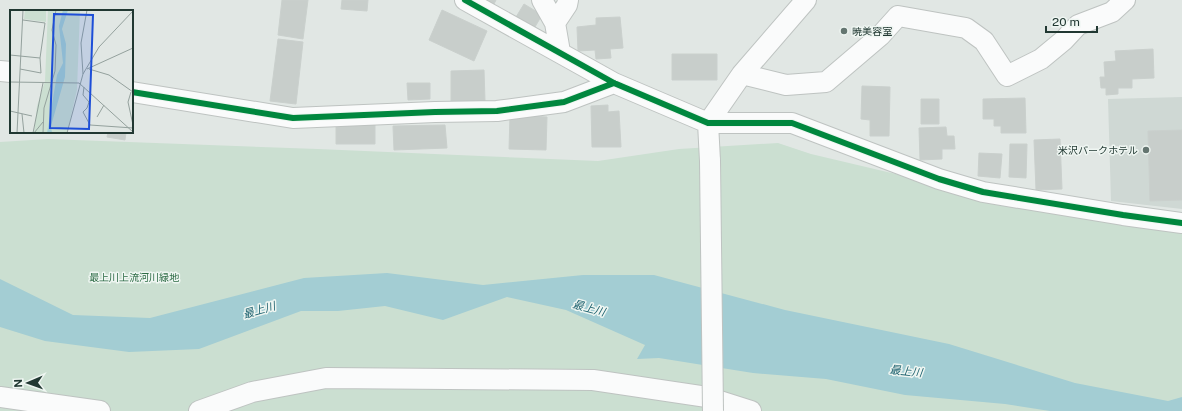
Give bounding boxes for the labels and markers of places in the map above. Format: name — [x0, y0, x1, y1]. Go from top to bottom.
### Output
place label: 暁美容室 — [852, 25, 892, 37]
marker: 暁美容室 — [839, 26, 849, 36]
place label: 米沢パークホテル — [1058, 144, 1138, 156]
marker: 米沢パークホテル — [1141, 145, 1151, 155]

